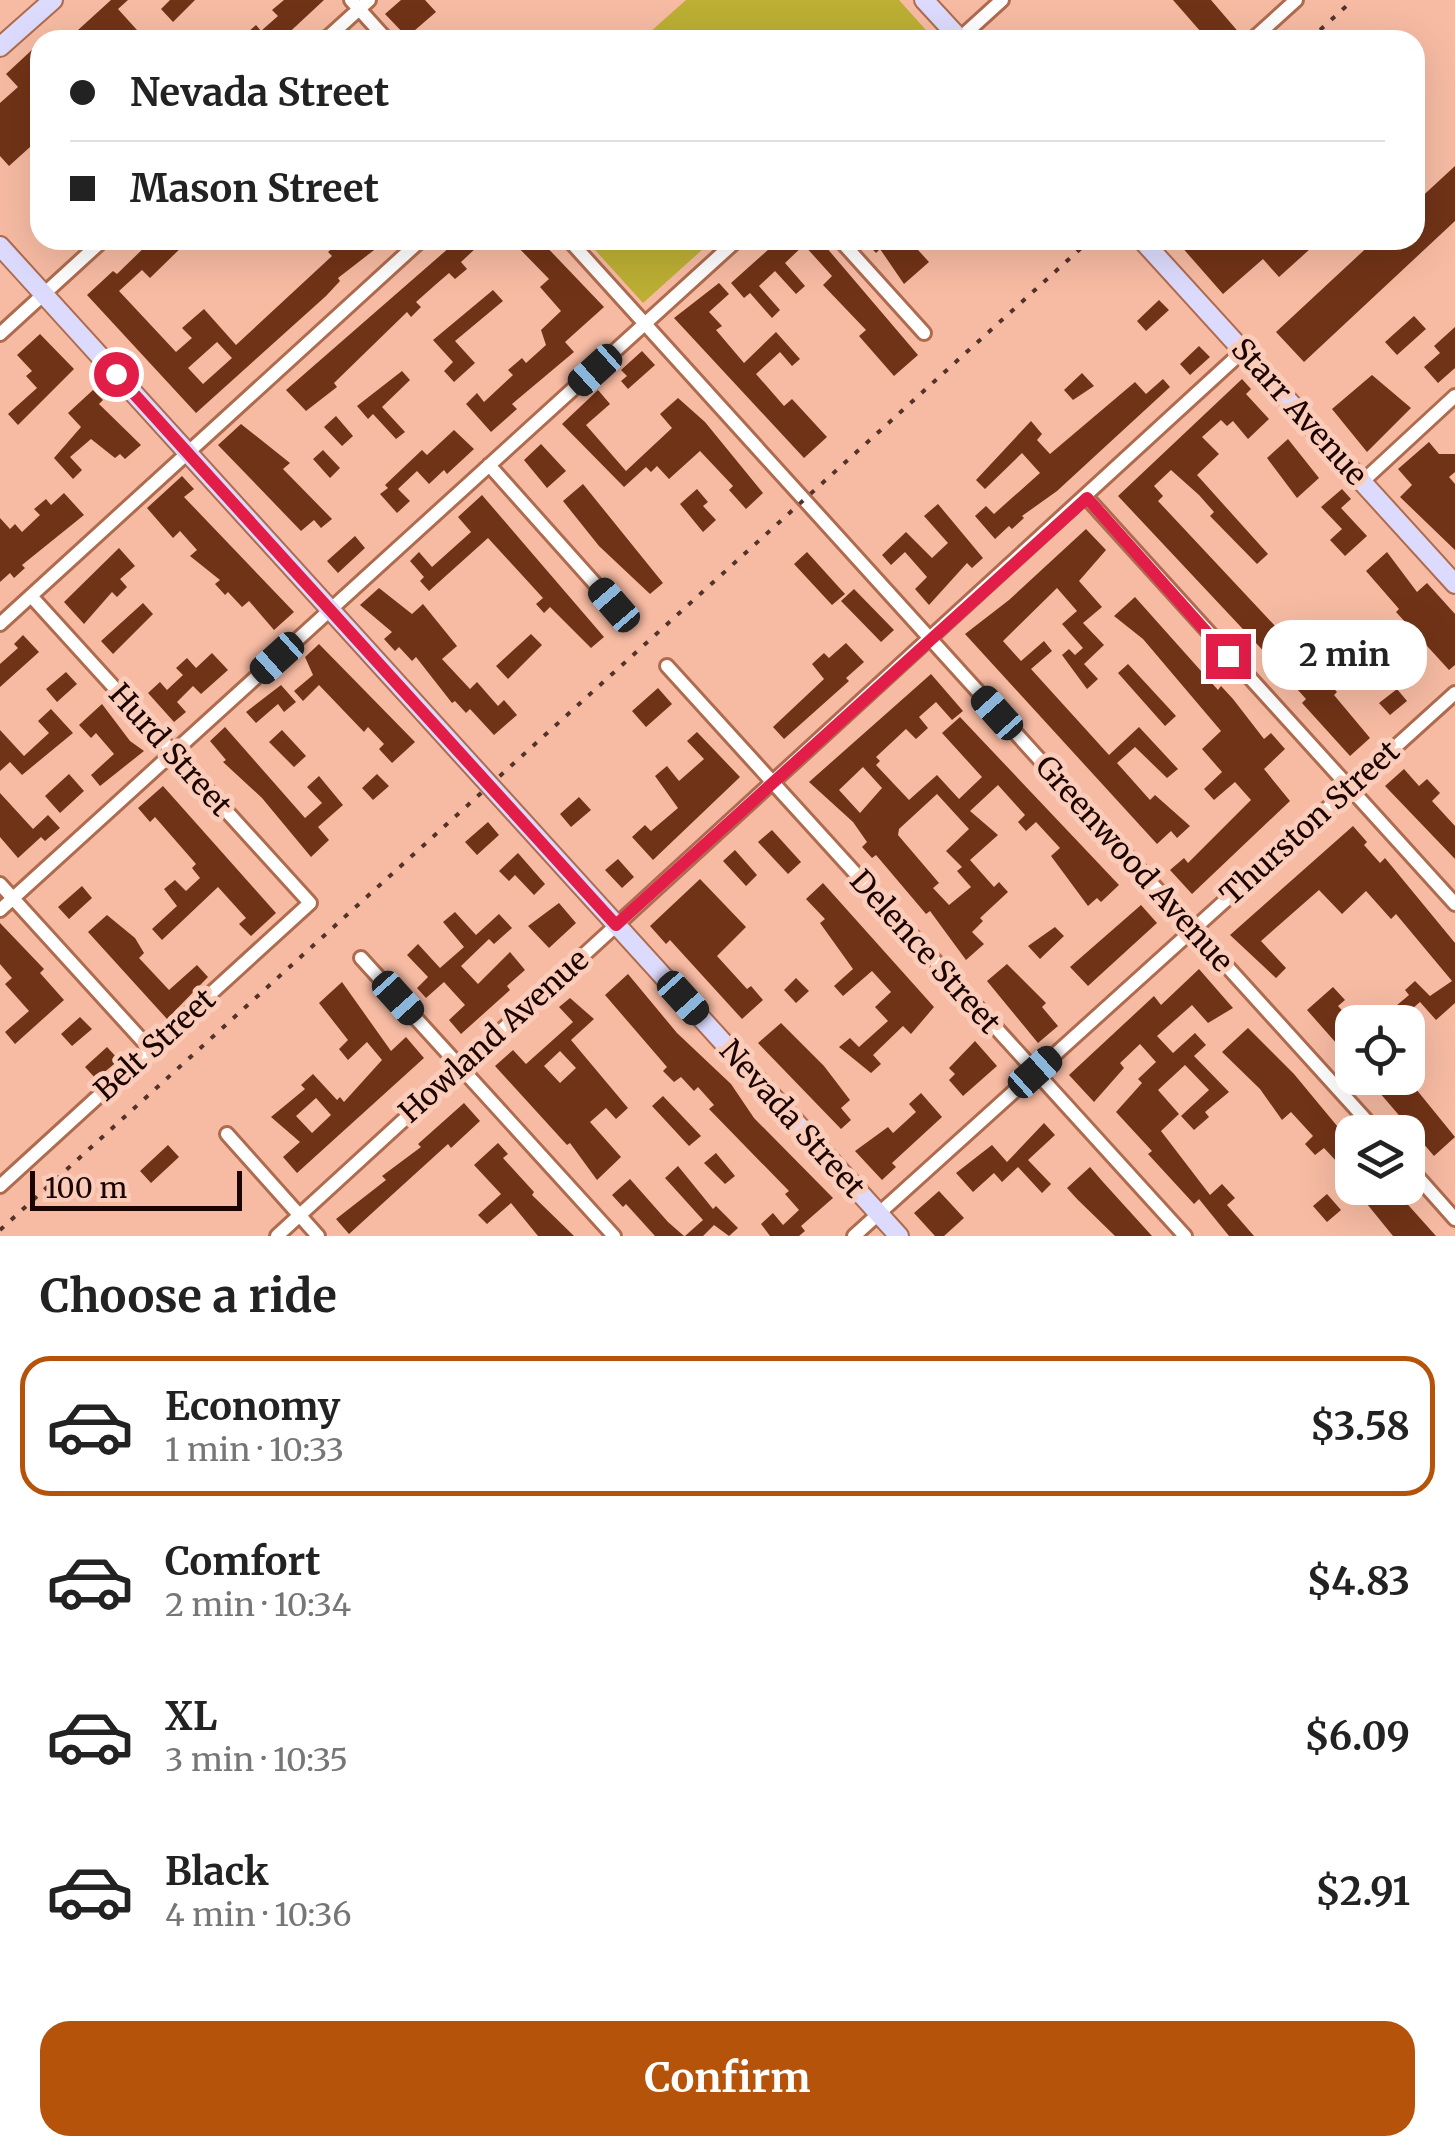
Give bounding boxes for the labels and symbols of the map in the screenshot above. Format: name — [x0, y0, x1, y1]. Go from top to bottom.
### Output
street label: Starr Avenue — [1224, 330, 1376, 493]
car — [563, 339, 627, 401]
route start — [94, 352, 139, 397]
car — [583, 573, 645, 637]
callout: 2 min — [1263, 621, 1428, 691]
car — [245, 627, 309, 689]
route end — [1206, 634, 1251, 679]
street label: Hurd Street — [101, 675, 240, 824]
car — [966, 681, 1028, 745]
street label: Thurston Street — [1212, 732, 1407, 913]
street label: Greenwood Avenue — [1028, 748, 1242, 979]
street label: Delence Street — [842, 862, 1009, 1041]
street label: Howland Avenue — [391, 940, 596, 1130]
car — [367, 966, 429, 1030]
car — [652, 966, 714, 1030]
street label: Belt Street — [86, 980, 223, 1109]
street label: Nevada Street — [712, 1032, 874, 1205]
car — [1003, 1041, 1067, 1103]
scale bar — [30, 1166, 242, 1210]

